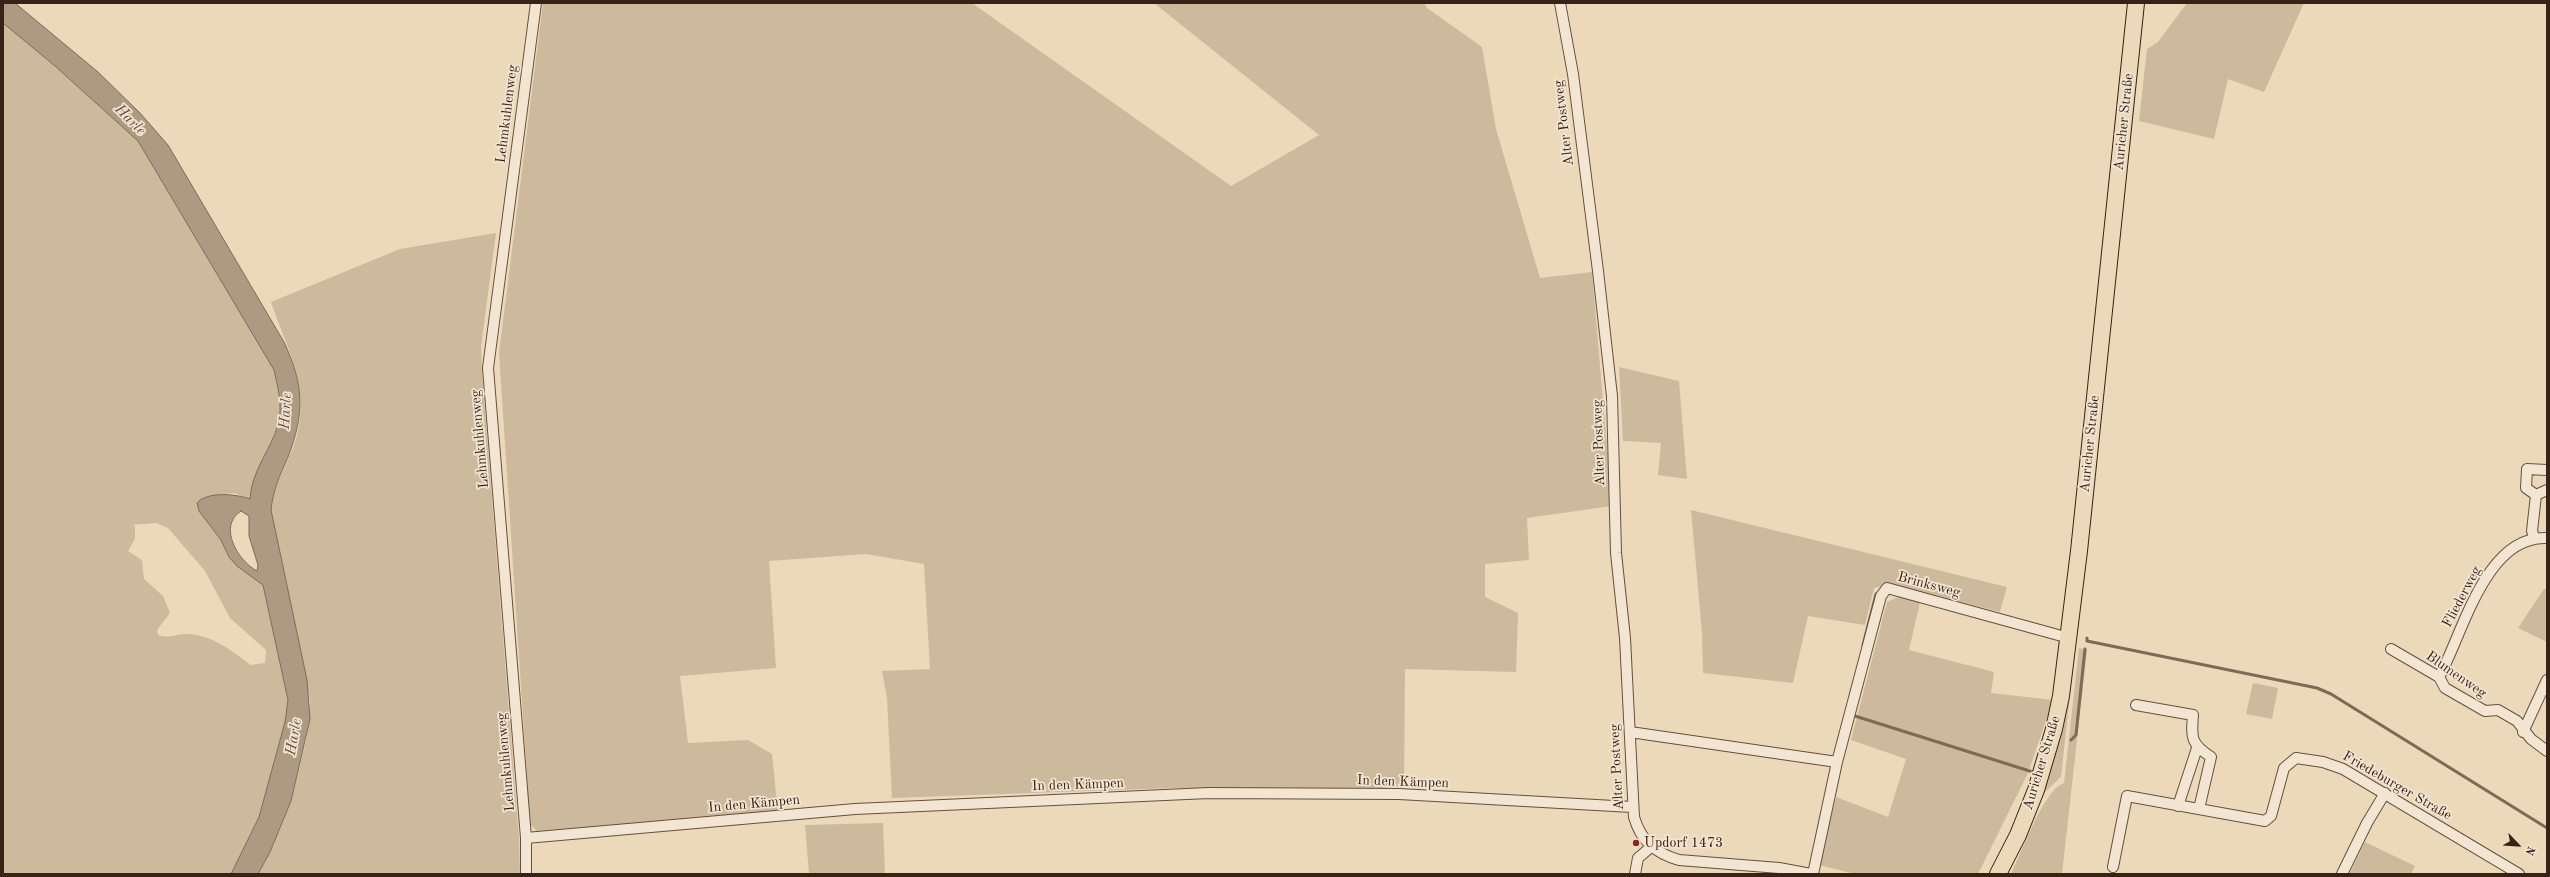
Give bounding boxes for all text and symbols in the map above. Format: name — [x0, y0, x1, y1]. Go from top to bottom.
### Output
street label: Lehmkuhlenweg — [493, 64, 521, 164]
street label: Auricher Straße — [2111, 73, 2137, 171]
street label: Alter Postweg — [1550, 79, 1578, 167]
water label: Harle — [111, 101, 149, 139]
street label: Lehmkuhlenweg — [467, 389, 493, 489]
water label: Harle — [276, 392, 296, 430]
street label: Auricher Straße — [2077, 395, 2103, 493]
street label: Alter Postweg — [1589, 400, 1609, 486]
street label: Fliederweg — [2439, 563, 2485, 631]
street label: Brinksweg — [1896, 569, 1962, 601]
street label: Blumenweg — [2422, 648, 2490, 702]
street label: Lehmkuhlenweg — [493, 712, 519, 812]
street label: Auricher Straße — [2020, 714, 2064, 812]
water label: Harle — [282, 717, 306, 757]
street label: Alter Postweg — [1606, 723, 1628, 811]
street label: Friedeburger Straße — [2339, 748, 2455, 824]
street label: In den Kämpen — [1357, 772, 1449, 792]
street label: In den Kämpen — [1032, 775, 1124, 795]
street label: In den Kämpen — [707, 792, 801, 816]
north arrow — [2498, 825, 2538, 865]
place label: Updorf 1473 — [1644, 835, 1723, 851]
marker: Updorf 1473 — [1631, 838, 1641, 848]
text: N — [2523, 844, 2536, 856]

